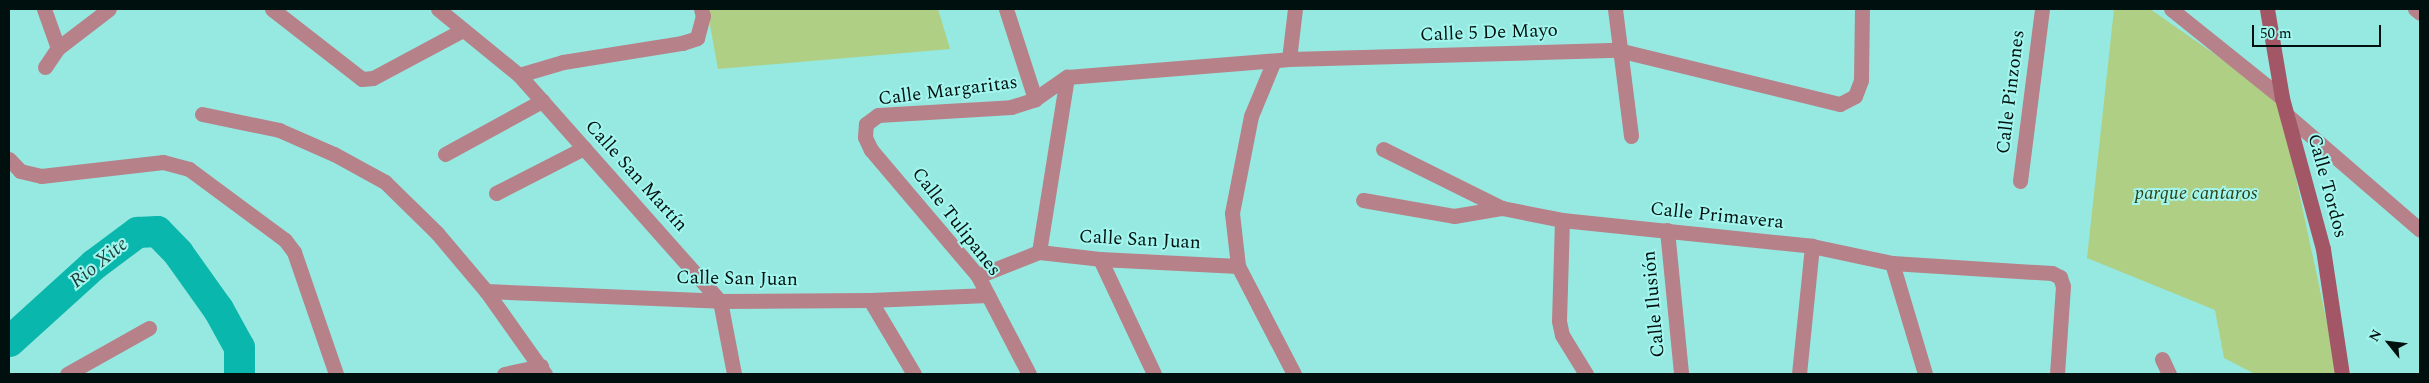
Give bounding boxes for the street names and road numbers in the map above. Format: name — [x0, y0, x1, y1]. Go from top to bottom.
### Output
street label: Calle 5 De Mayo — [1420, 19, 1558, 47]
street label: Calle Pinzones — [1992, 29, 2030, 155]
street label: Calle Margaritas — [877, 71, 1019, 111]
street label: Calle San Martín — [580, 115, 692, 237]
street label: Calle Tordos — [2302, 131, 2352, 241]
street label: Calle Tulipanes — [907, 163, 1005, 281]
street label: Calle Primavera — [1649, 198, 1785, 234]
street label: Calle San Juan — [1079, 225, 1201, 255]
street label: Calle Ilusión — [1638, 250, 1670, 358]
street label: Calle San Juan — [676, 267, 798, 291]

